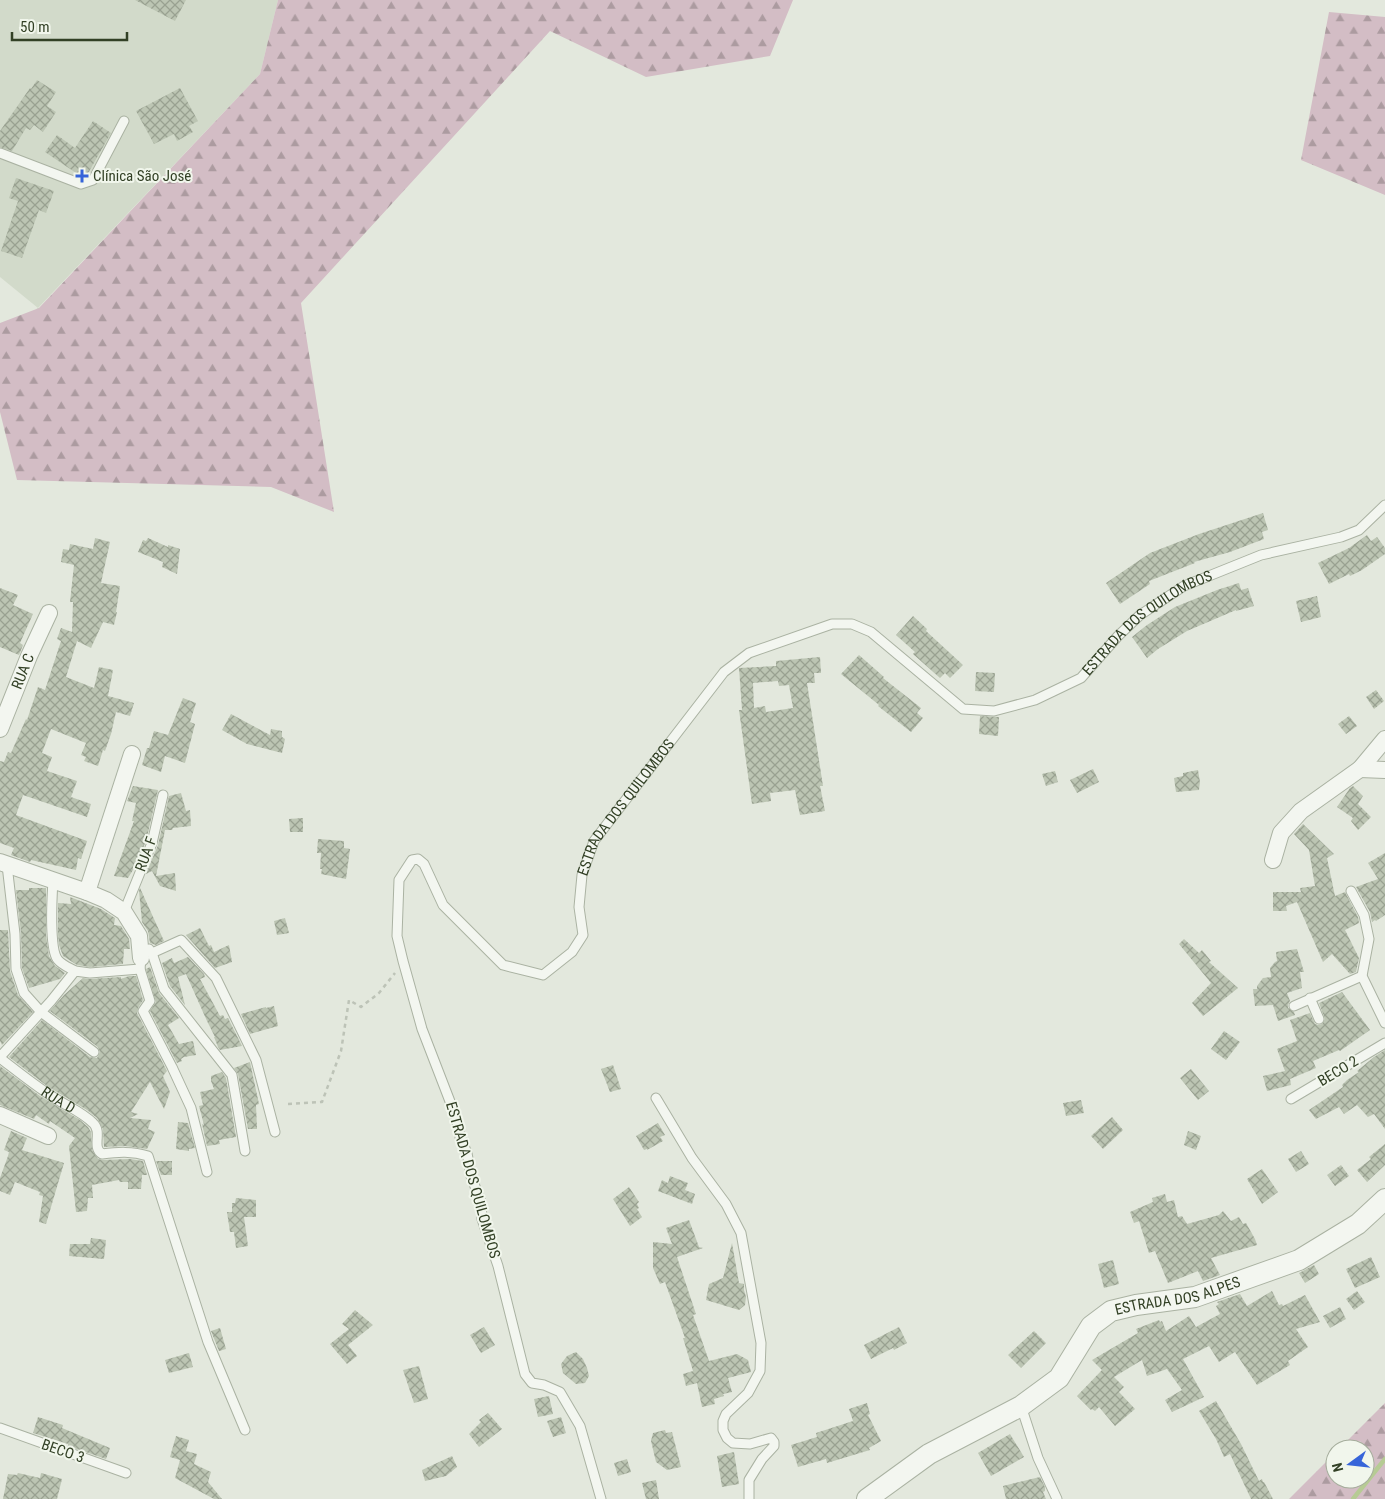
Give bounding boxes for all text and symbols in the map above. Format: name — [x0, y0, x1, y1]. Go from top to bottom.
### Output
scale bar — [12, 10, 128, 42]
text: 50 m — [20, 18, 50, 36]
place label: Clínica São José — [93, 167, 191, 185]
marker: Clínica São José — [75, 169, 89, 183]
street label: ESTRADA DOS QUILOMBOS — [1078, 567, 1215, 679]
street label: RUA C — [8, 651, 38, 692]
street label: ESTRADA DOS QUILOMBOS — [573, 735, 678, 878]
street label: RUA F — [131, 834, 161, 874]
street label: BECO 2 — [1315, 1052, 1361, 1090]
street label: RUA D — [38, 1083, 79, 1117]
street label: ESTRADA DOS QUILOMBOS — [442, 1100, 504, 1261]
street label: ESTRADA DOS ALPES — [1113, 1273, 1243, 1319]
street label: BECO 3 — [39, 1435, 87, 1467]
north arrow — [1325, 1439, 1375, 1489]
text: N — [1329, 1461, 1346, 1474]

